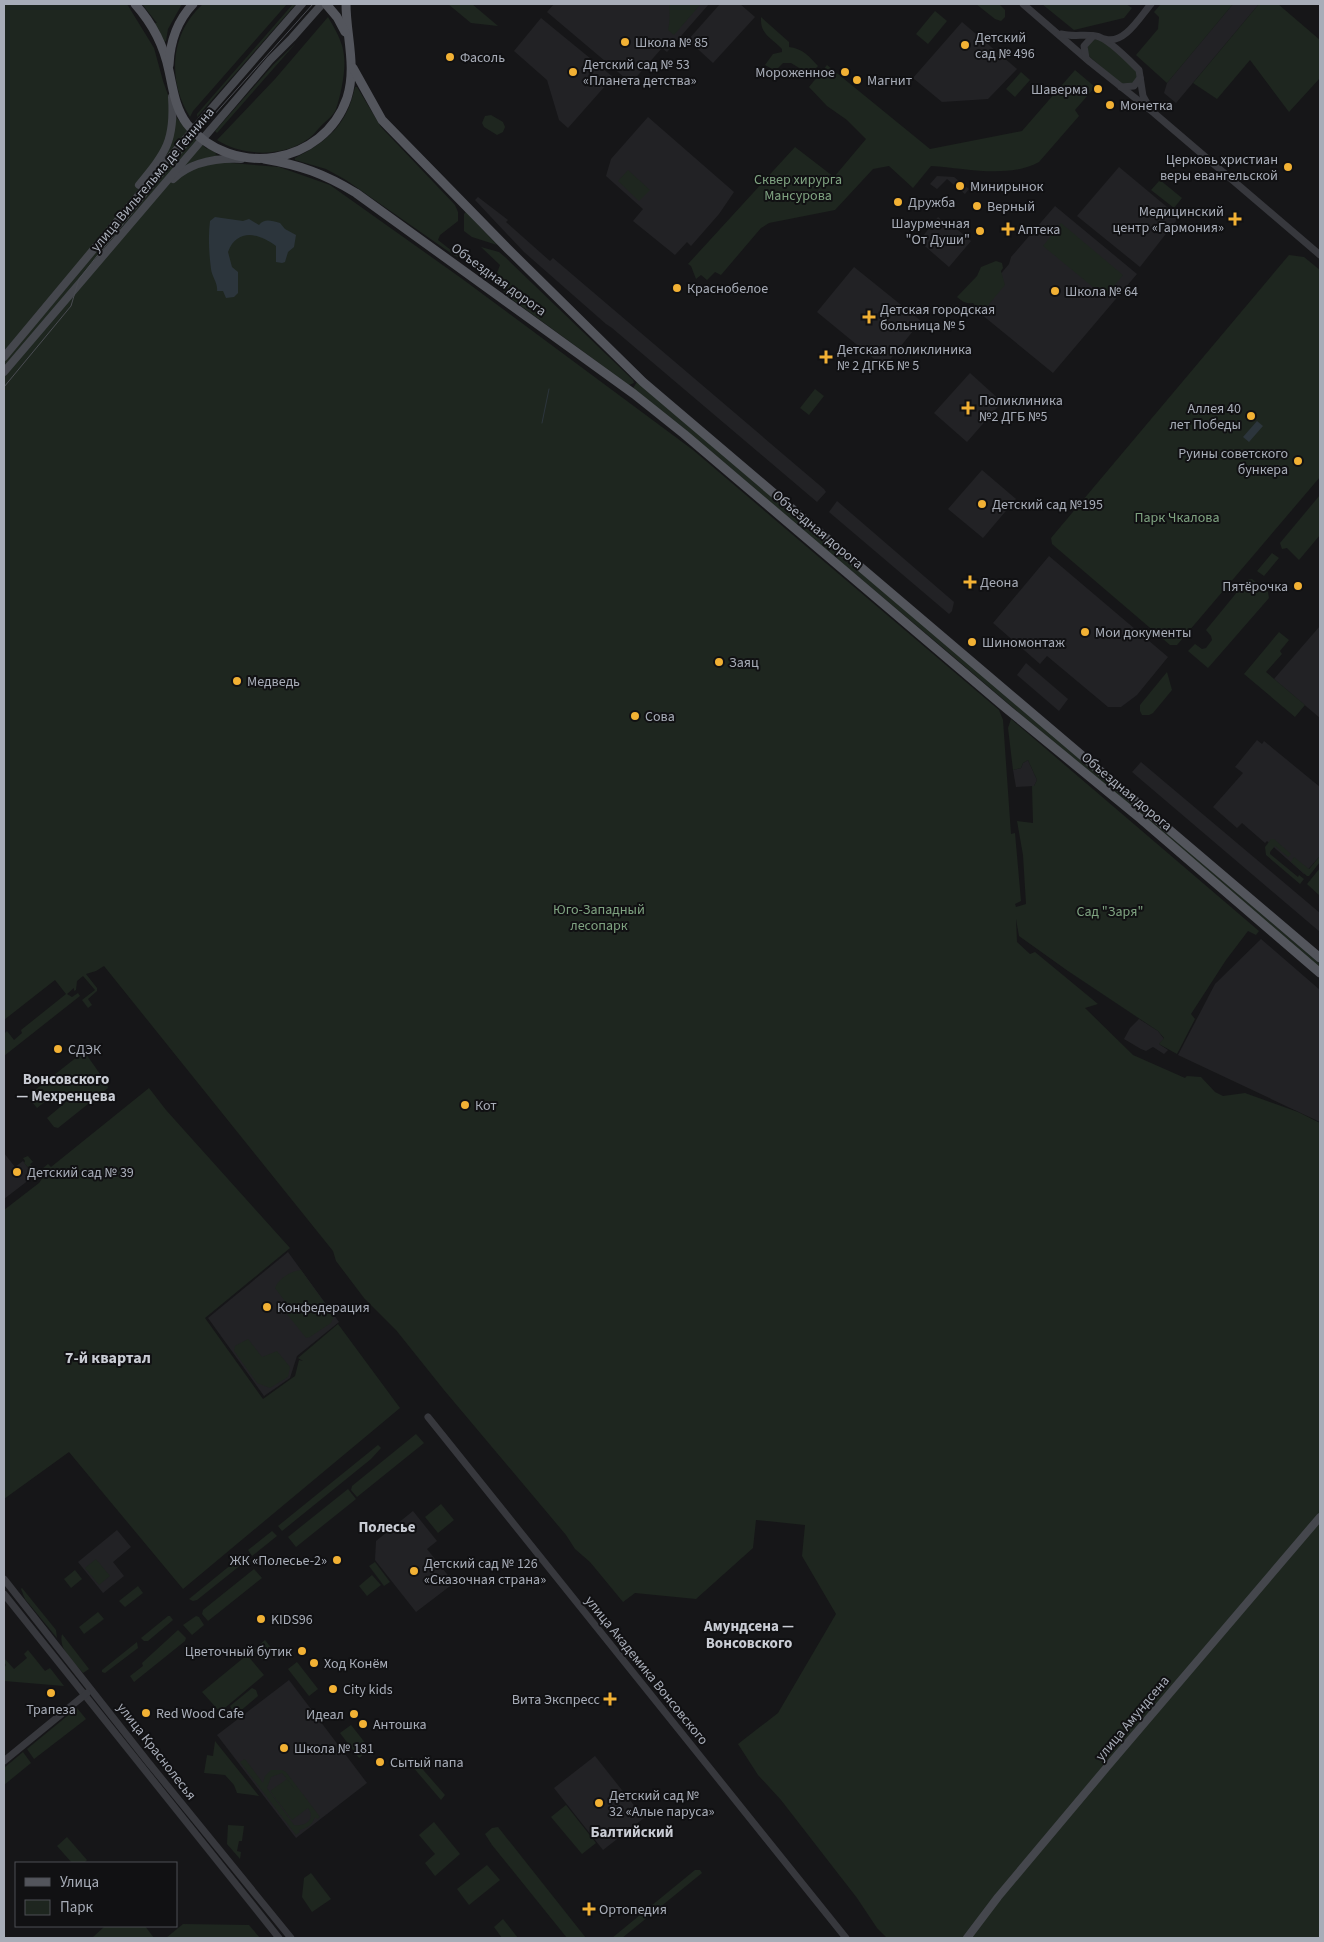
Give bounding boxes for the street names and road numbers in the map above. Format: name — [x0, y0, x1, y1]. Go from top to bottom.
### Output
street label: улица Вильгельма де Геннина — [86, 103, 219, 256]
street label: Объездная дорога — [447, 238, 550, 321]
street label: Объездная дорога — [768, 486, 867, 574]
street label: Объездная дорога — [1077, 748, 1176, 836]
street label: улица Академика Вонсовского — [580, 1592, 713, 1749]
street label: улица Амундсена — [1091, 1672, 1174, 1766]
street label: улица Краснолесья — [112, 1699, 201, 1805]

